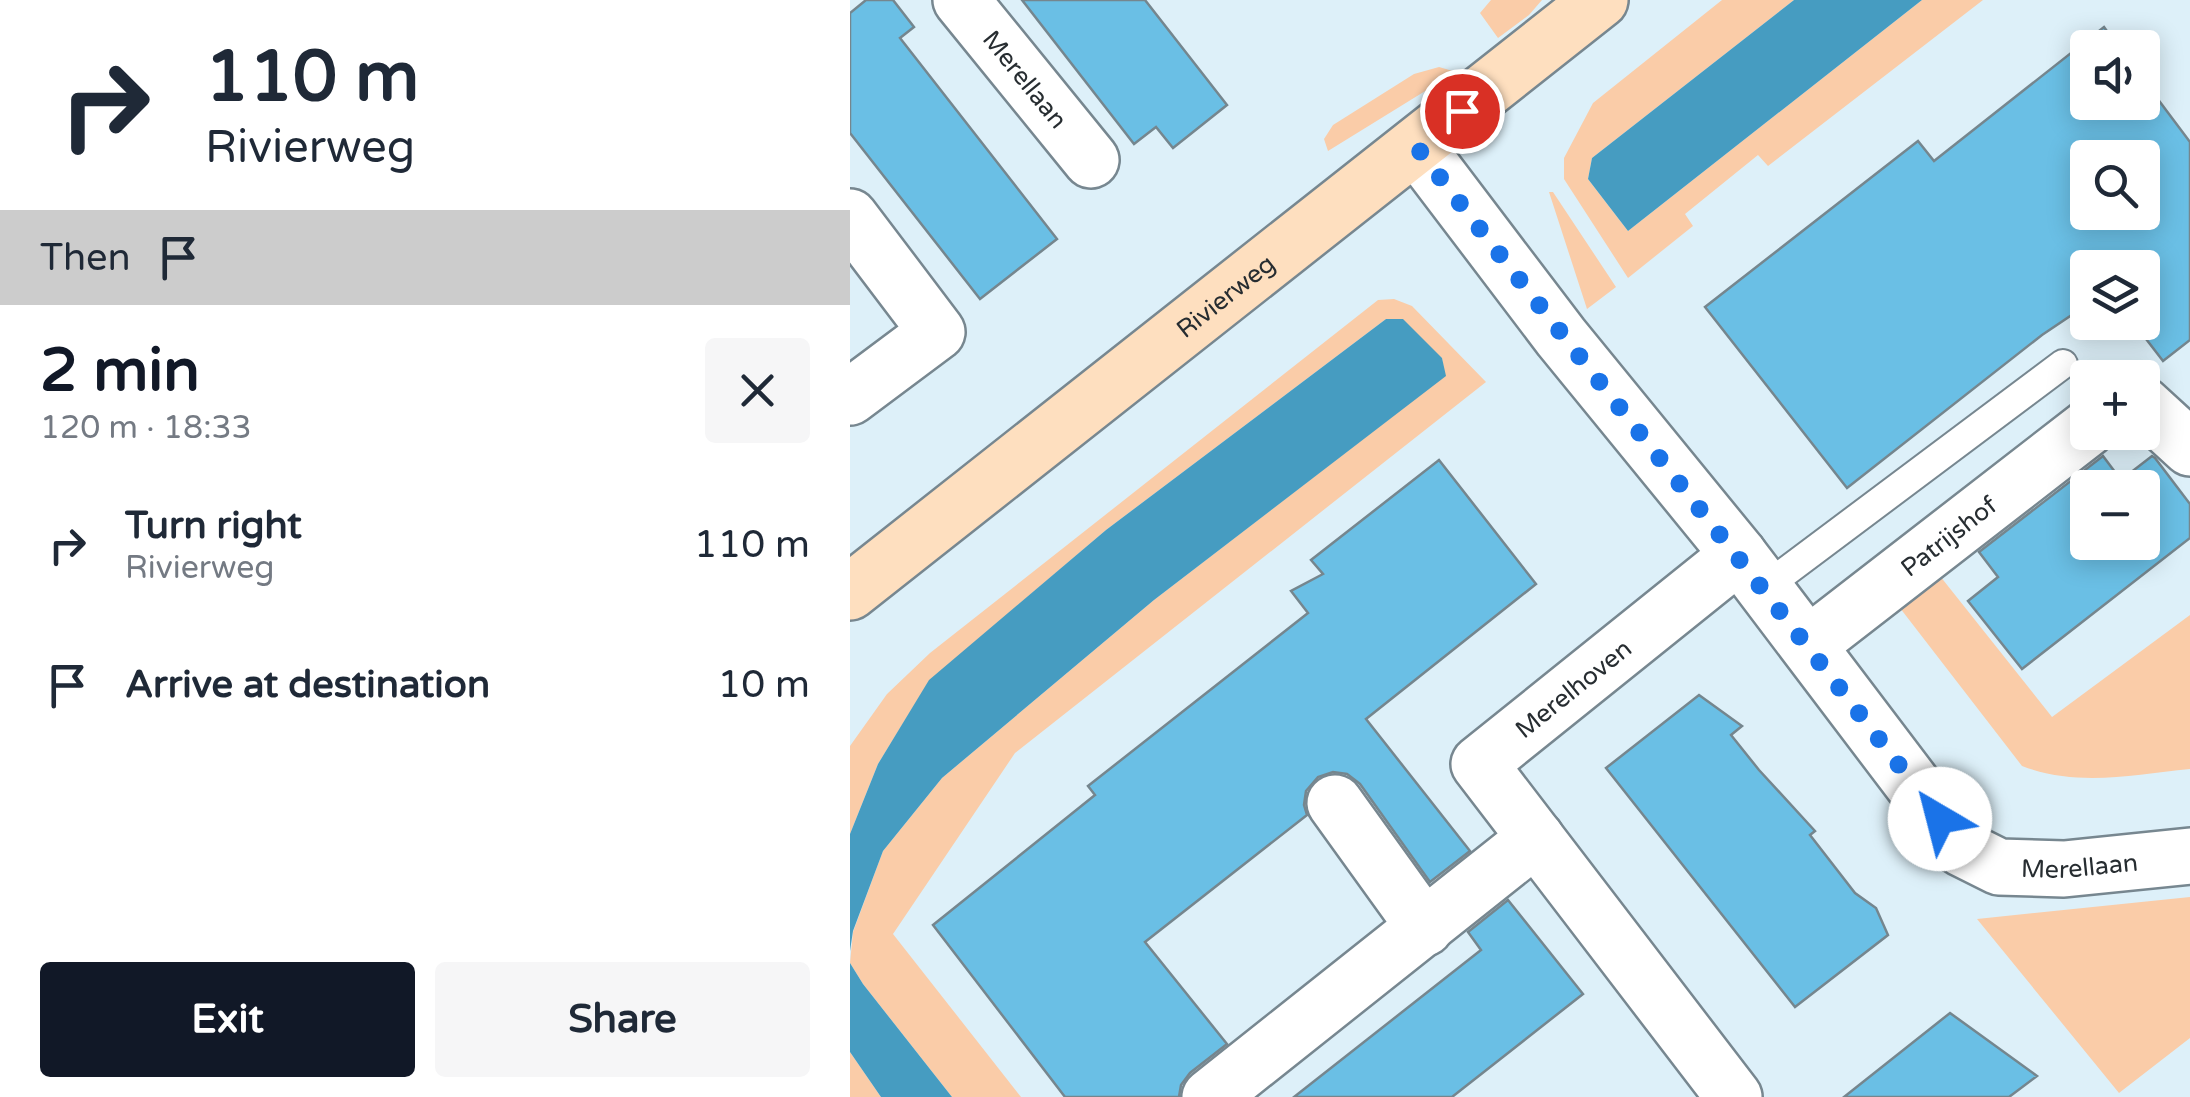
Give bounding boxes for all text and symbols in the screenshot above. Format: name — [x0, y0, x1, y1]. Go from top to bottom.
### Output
street label: Merellaan — [976, 25, 1073, 135]
map controls — [2070, 30, 2160, 560]
button: sound — [2070, 30, 2160, 120]
text: 110 m — [205, 36, 419, 120]
icon: right — [40, 40, 170, 170]
pin — [1420, 69, 1505, 154]
icon: arrive — [1435, 84, 1490, 139]
text: Rivierweg — [205, 121, 415, 175]
button: search — [2070, 140, 2160, 230]
icon: arrive — [151, 230, 206, 285]
text: Then — [40, 235, 131, 281]
street label: Rivierweg — [1171, 249, 1281, 345]
button: layers — [2070, 250, 2160, 340]
text: 2 min — [40, 335, 200, 407]
button: close — [705, 338, 810, 443]
button: + — [2070, 360, 2160, 450]
text: 120 m · 18:33 — [40, 409, 252, 447]
button: − — [2070, 470, 2160, 560]
street label: Patrijshof — [1895, 490, 2004, 583]
text: Turn right — [125, 503, 302, 549]
icon: right — [40, 518, 95, 573]
text: 110 m — [694, 522, 810, 568]
text: Rivierweg — [125, 549, 274, 587]
street label: Merelhoven — [1510, 634, 1638, 745]
icon: arrive — [40, 658, 95, 713]
text: Arrive at destination — [125, 662, 490, 708]
text: 10 m — [718, 662, 810, 708]
position arrow — [1888, 767, 1992, 871]
street label: Merellaan — [2021, 847, 2139, 885]
button: Exit — [40, 962, 415, 1077]
button: Share — [435, 962, 810, 1077]

